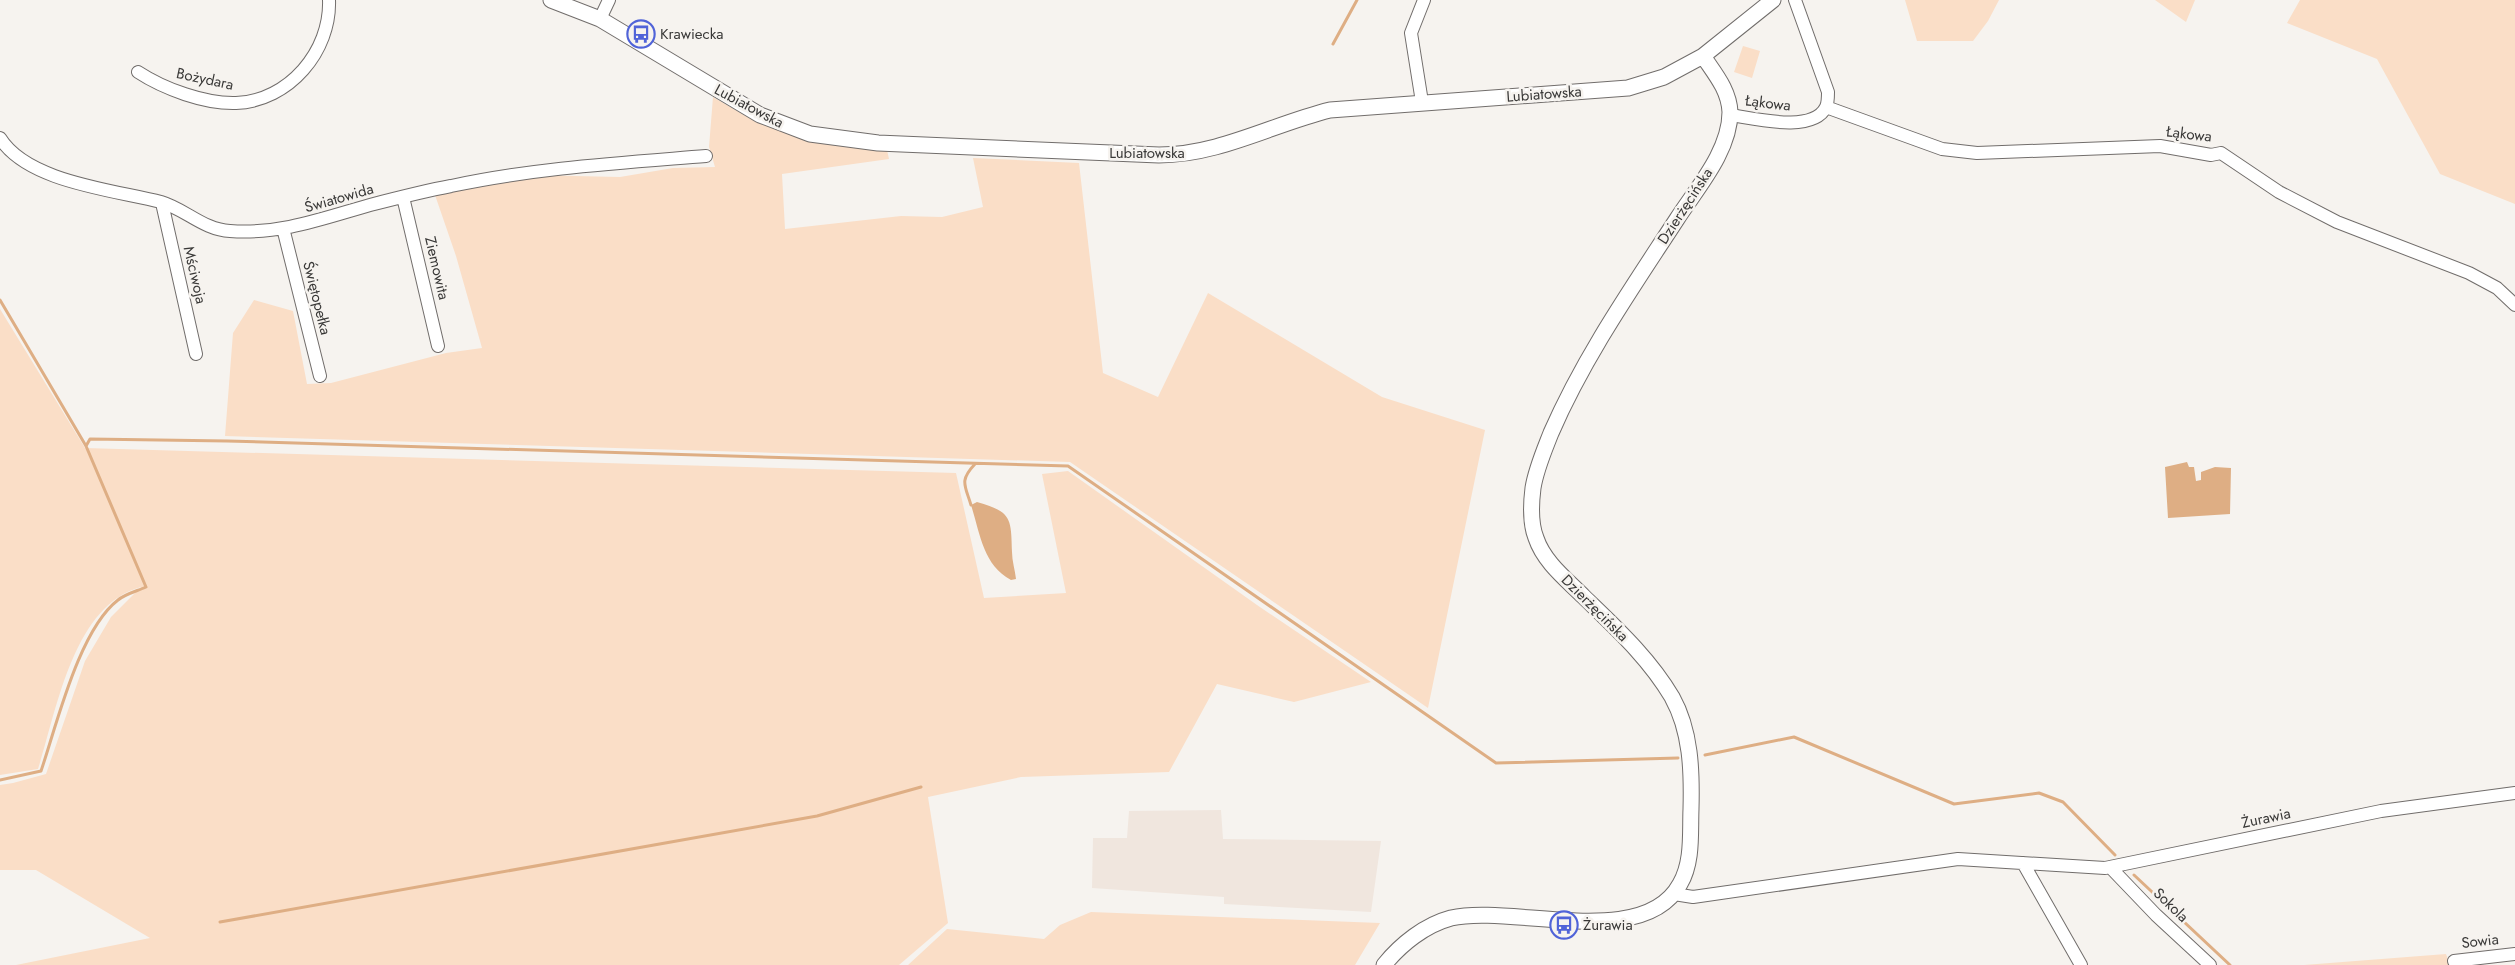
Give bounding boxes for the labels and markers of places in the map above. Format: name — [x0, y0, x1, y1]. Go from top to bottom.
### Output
bus stop icon: Krawiecka — [626, 19, 656, 49]
place label: Krawiecka — [660, 23, 724, 45]
bus stop icon: Żurawia — [1549, 910, 1579, 940]
place label: Żurawia — [1583, 914, 1633, 936]

